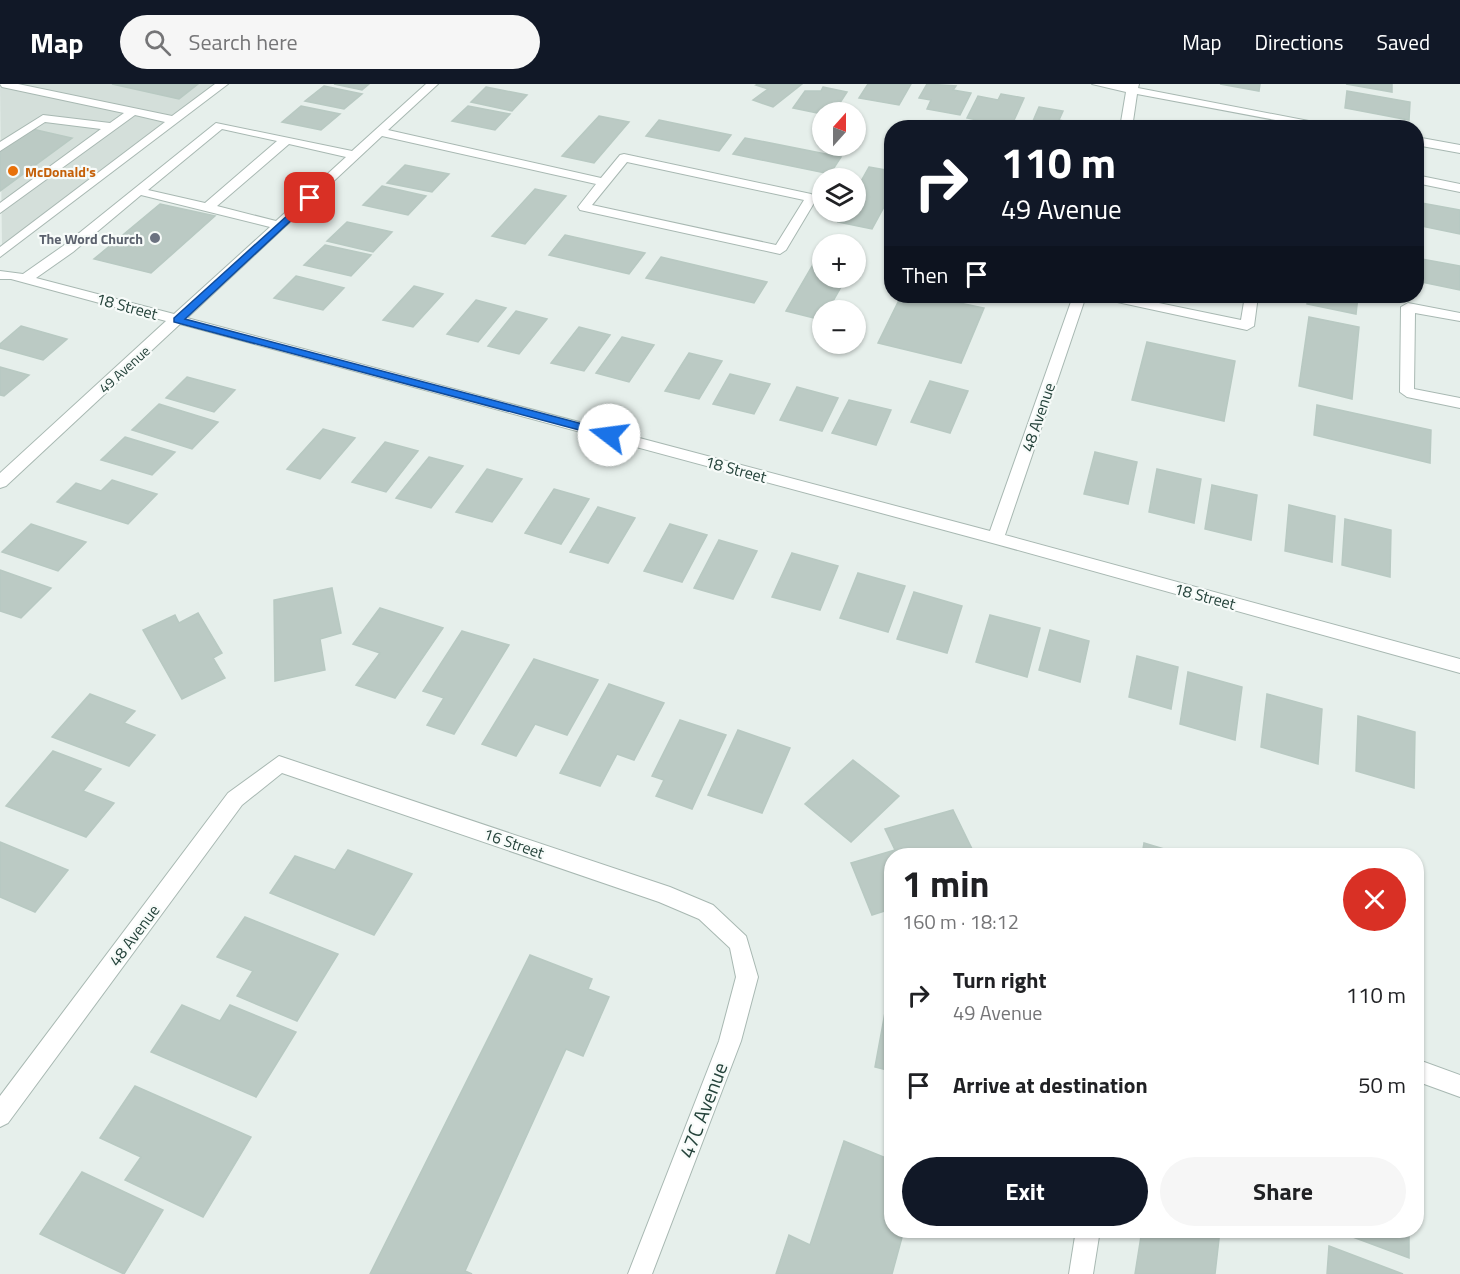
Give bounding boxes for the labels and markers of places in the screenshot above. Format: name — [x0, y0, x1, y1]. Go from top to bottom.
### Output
place label: McDonald's — [25, 161, 96, 182]
marker: McDonald's — [6, 164, 20, 178]
pin — [284, 172, 335, 223]
place label: The Word Church — [39, 228, 143, 249]
marker: The Word Church — [148, 231, 162, 245]

